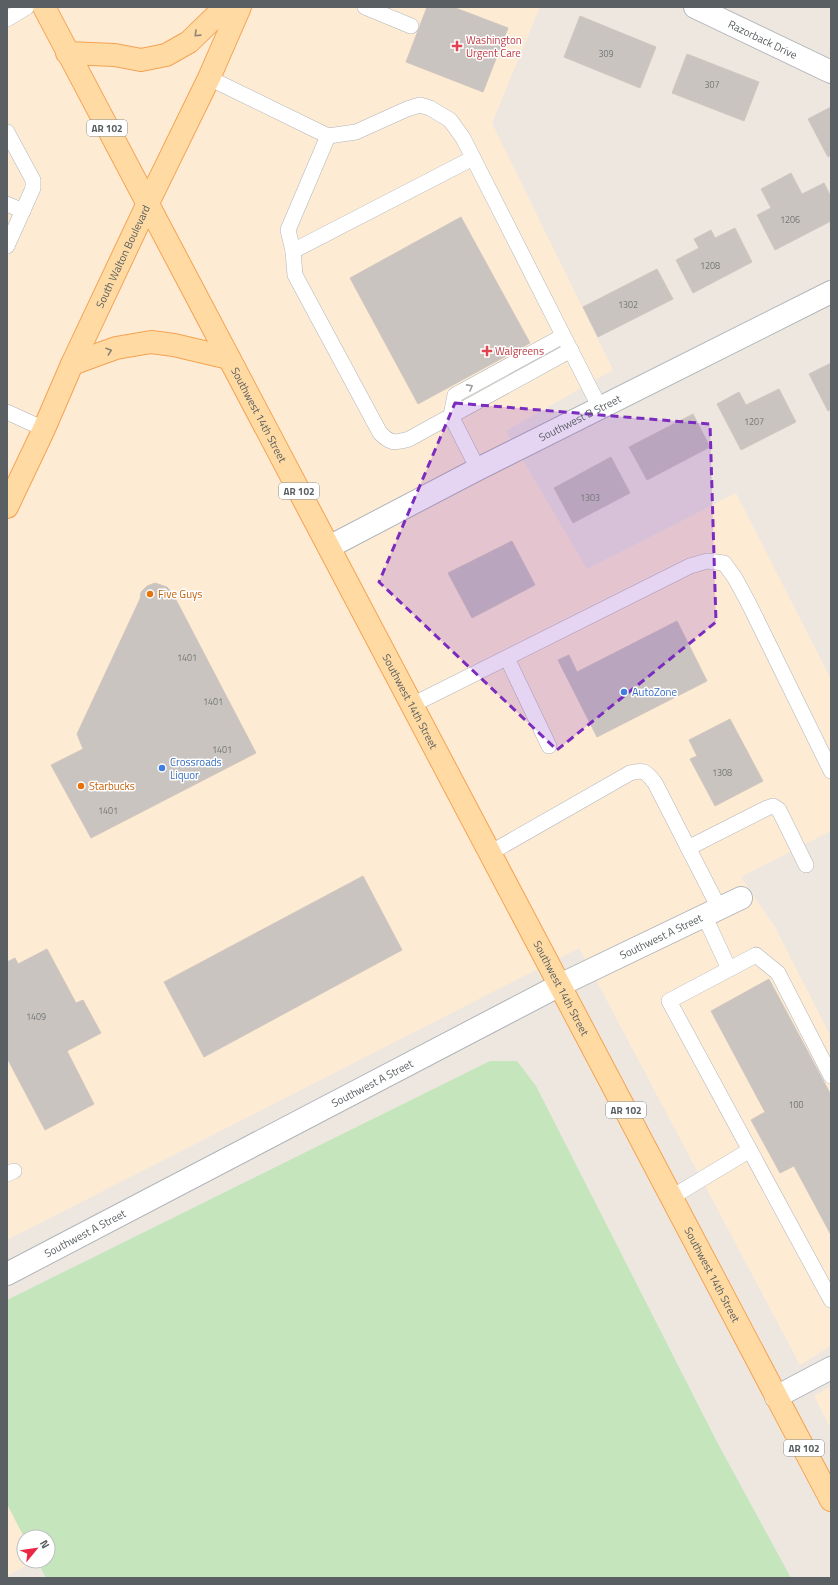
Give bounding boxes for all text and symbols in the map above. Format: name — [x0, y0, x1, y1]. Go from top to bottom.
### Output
street label: Razorback Drive — [725, 16, 800, 63]
one-way arrow — [194, 29, 202, 37]
place label: Washington Urgent Care — [466, 32, 522, 61]
marker: Washington Urgent Care — [451, 40, 463, 52]
house number: 309 — [598, 47, 614, 60]
house number: 307 — [704, 78, 720, 91]
road number: AR 102 — [87, 120, 127, 136]
street label: South Walton Boulevard — [92, 202, 154, 311]
house number: 1206 — [780, 213, 800, 226]
house number: 1208 — [700, 259, 720, 272]
house number: 1302 — [618, 298, 638, 311]
place label: Walgreens — [495, 343, 544, 359]
marker: Walgreens — [482, 346, 492, 356]
one-way arrow — [105, 347, 112, 356]
street label: Southwest 14th Street — [227, 364, 291, 465]
one-way arrow — [466, 384, 473, 391]
street label: Southwest B Street — [536, 391, 624, 445]
house number: 1207 — [744, 415, 764, 428]
road number: AR 102 — [279, 483, 319, 499]
house number: 1303 — [580, 491, 600, 504]
place label: Five Guys — [158, 586, 202, 602]
marker: Five Guys — [145, 589, 155, 599]
house number: 1401 — [177, 651, 197, 664]
street label: Southwest 14th Street — [378, 651, 442, 752]
place label: AutoZone — [632, 684, 677, 700]
marker: AutoZone — [619, 687, 629, 697]
house number: 1401 — [203, 695, 223, 708]
house number: 1401 — [212, 743, 232, 756]
place label: Crossroads Liquor — [170, 754, 222, 783]
marker: Crossroads Liquor — [157, 763, 167, 773]
house number: 1308 — [712, 766, 732, 779]
place label: Starbucks — [89, 778, 135, 794]
marker: Starbucks — [76, 781, 86, 791]
house number: 1401 — [98, 804, 118, 817]
street label: Southwest A Street — [617, 910, 705, 963]
street label: Southwest 14th Street — [529, 938, 593, 1039]
house number: 1409 — [26, 1010, 46, 1023]
street label: Southwest A Street — [329, 1055, 416, 1111]
house number: 100 — [788, 1098, 804, 1111]
road number: AR 102 — [606, 1102, 646, 1118]
street label: Southwest A Street — [41, 1205, 129, 1261]
street label: Southwest 14th Street — [681, 1224, 744, 1325]
road number: AR 102 — [784, 1440, 824, 1456]
north arrow — [16, 1529, 56, 1569]
text: N — [36, 1537, 54, 1551]

